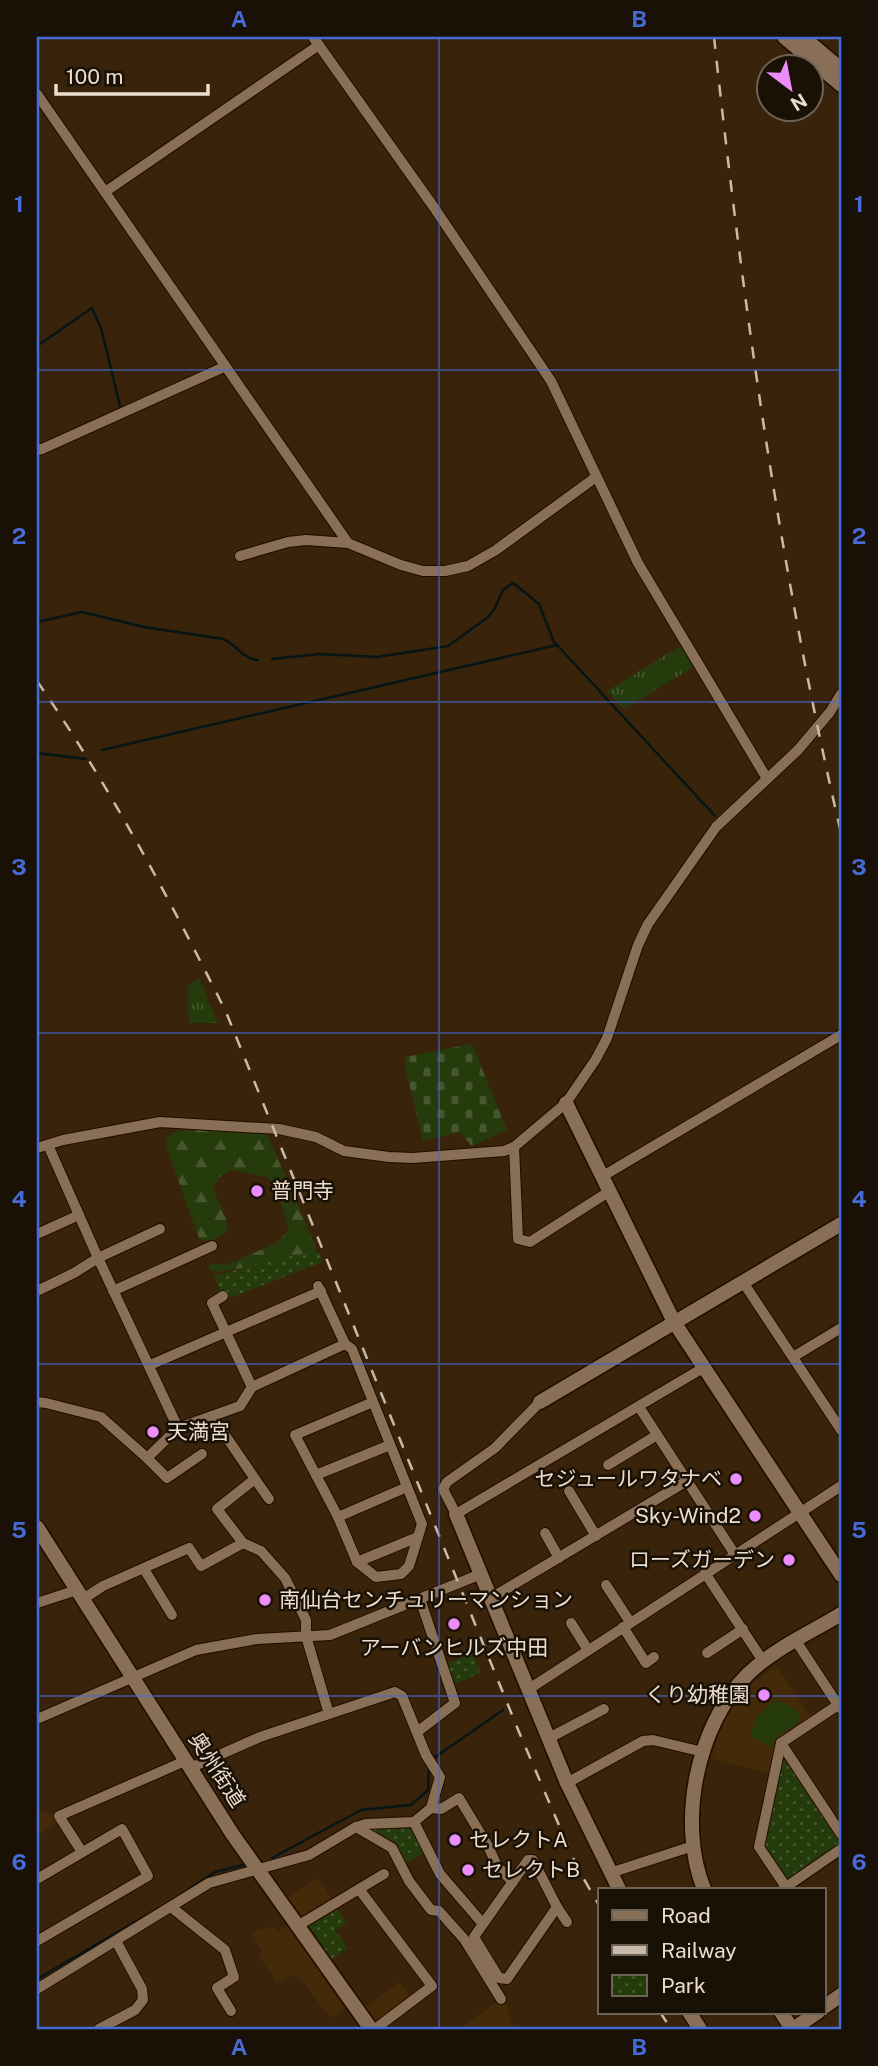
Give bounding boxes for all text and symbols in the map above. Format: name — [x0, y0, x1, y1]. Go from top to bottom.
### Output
text: A — [231, 5, 248, 32]
text: B — [631, 5, 647, 32]
scale bar — [56, 52, 208, 96]
north arrow — [756, 52, 826, 122]
text: 100 m — [66, 64, 123, 89]
text: N — [787, 89, 811, 116]
text: 1 — [14, 190, 24, 217]
text: 1 — [854, 190, 864, 217]
text: 2 — [12, 522, 26, 549]
text: 2 — [852, 522, 866, 549]
text: 3 — [11, 853, 27, 880]
text: 3 — [851, 853, 867, 880]
place label: 普門寺 — [271, 1178, 334, 1203]
marker: 普門寺 — [249, 1183, 265, 1199]
text: 4 — [11, 1185, 27, 1212]
text: 4 — [851, 1185, 867, 1212]
place label: 天満宮 — [167, 1419, 230, 1444]
marker: 天満宮 — [145, 1424, 161, 1440]
place label: セジュールワタナベ — [534, 1466, 722, 1491]
marker: セジュールワタナベ — [728, 1471, 744, 1487]
place label: Sky-Wind2 — [635, 1503, 741, 1528]
marker: Sky-Wind2 — [747, 1508, 763, 1524]
text: 5 — [11, 1516, 27, 1543]
text: 5 — [851, 1516, 867, 1543]
place label: ローズガーデン — [629, 1547, 775, 1572]
marker: ローズガーデン — [781, 1552, 797, 1568]
place label: 南仙台センチュリーマンション — [279, 1587, 573, 1612]
marker: 南仙台センチュリーマンション — [257, 1592, 273, 1608]
marker: アーバンヒルズ中田 — [446, 1616, 462, 1632]
place label: アーバンヒルズ中田 — [360, 1635, 548, 1660]
place label: くり幼稚園 — [645, 1682, 750, 1707]
marker: くり幼稚園 — [756, 1687, 772, 1703]
street label: 奥州街道 — [184, 1728, 251, 1812]
place label: セレクトA — [469, 1827, 568, 1852]
marker: セレクトA — [447, 1832, 463, 1848]
text: 6 — [11, 1848, 27, 1875]
text: 6 — [851, 1848, 867, 1875]
place label: セレクトB — [482, 1857, 580, 1882]
marker: セレクトB — [460, 1862, 476, 1878]
legend — [598, 1888, 826, 2014]
text: Road — [661, 1903, 711, 1928]
text: Railway — [661, 1938, 737, 1963]
text: Park — [661, 1973, 706, 1998]
text: A — [231, 2033, 248, 2060]
text: B — [631, 2033, 647, 2060]

